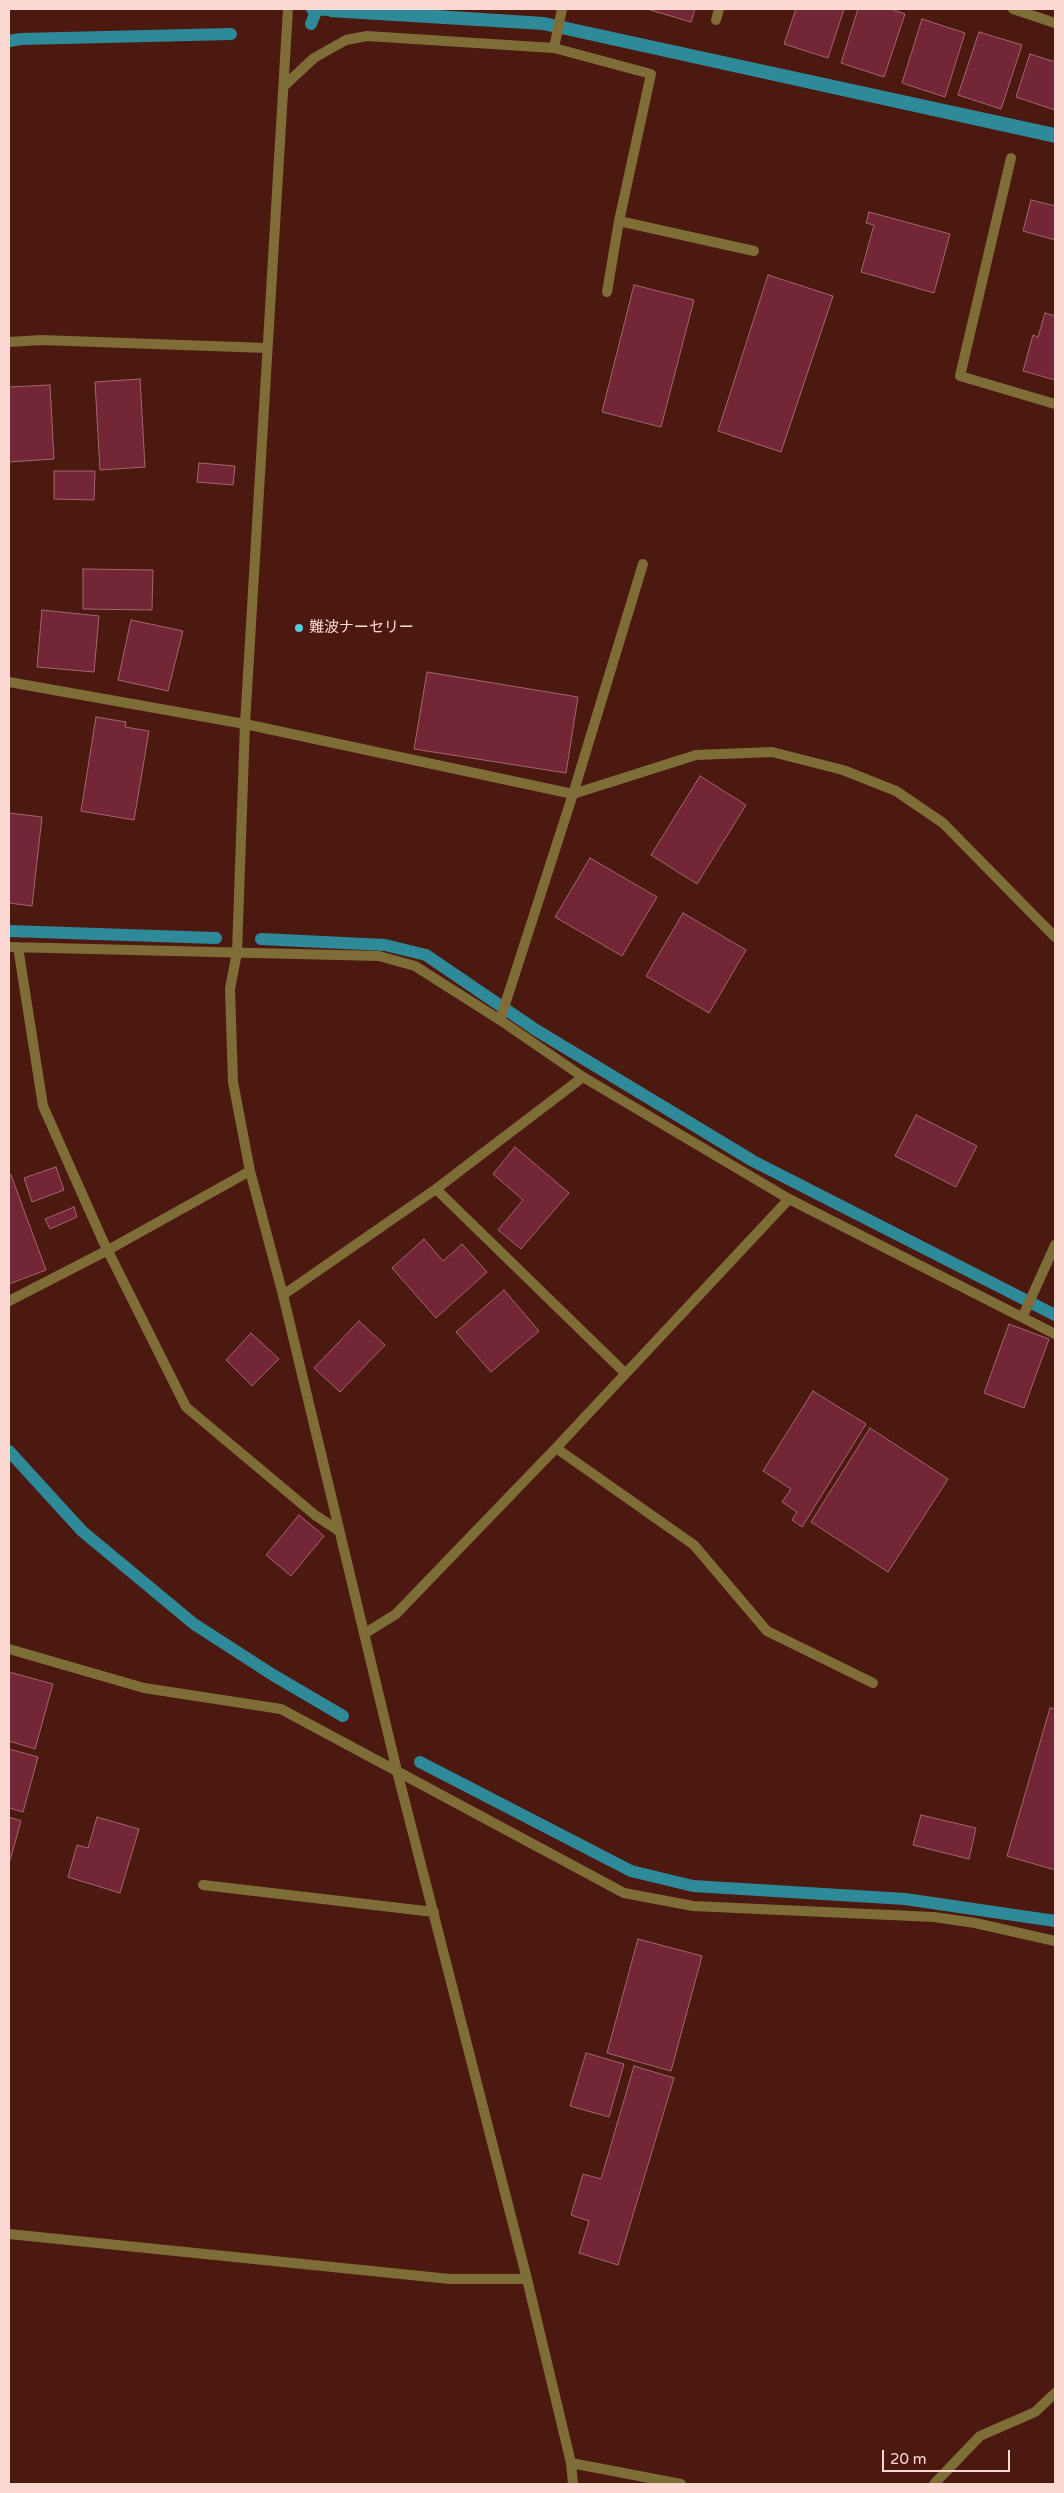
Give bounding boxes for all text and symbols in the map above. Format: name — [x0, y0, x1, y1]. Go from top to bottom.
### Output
place label: 難波ナーセリー — [309, 619, 414, 637]
marker: 難波ナーセリー — [293, 622, 305, 634]
scale bar — [884, 2440, 1012, 2472]
text: 20 m — [890, 2450, 927, 2468]

